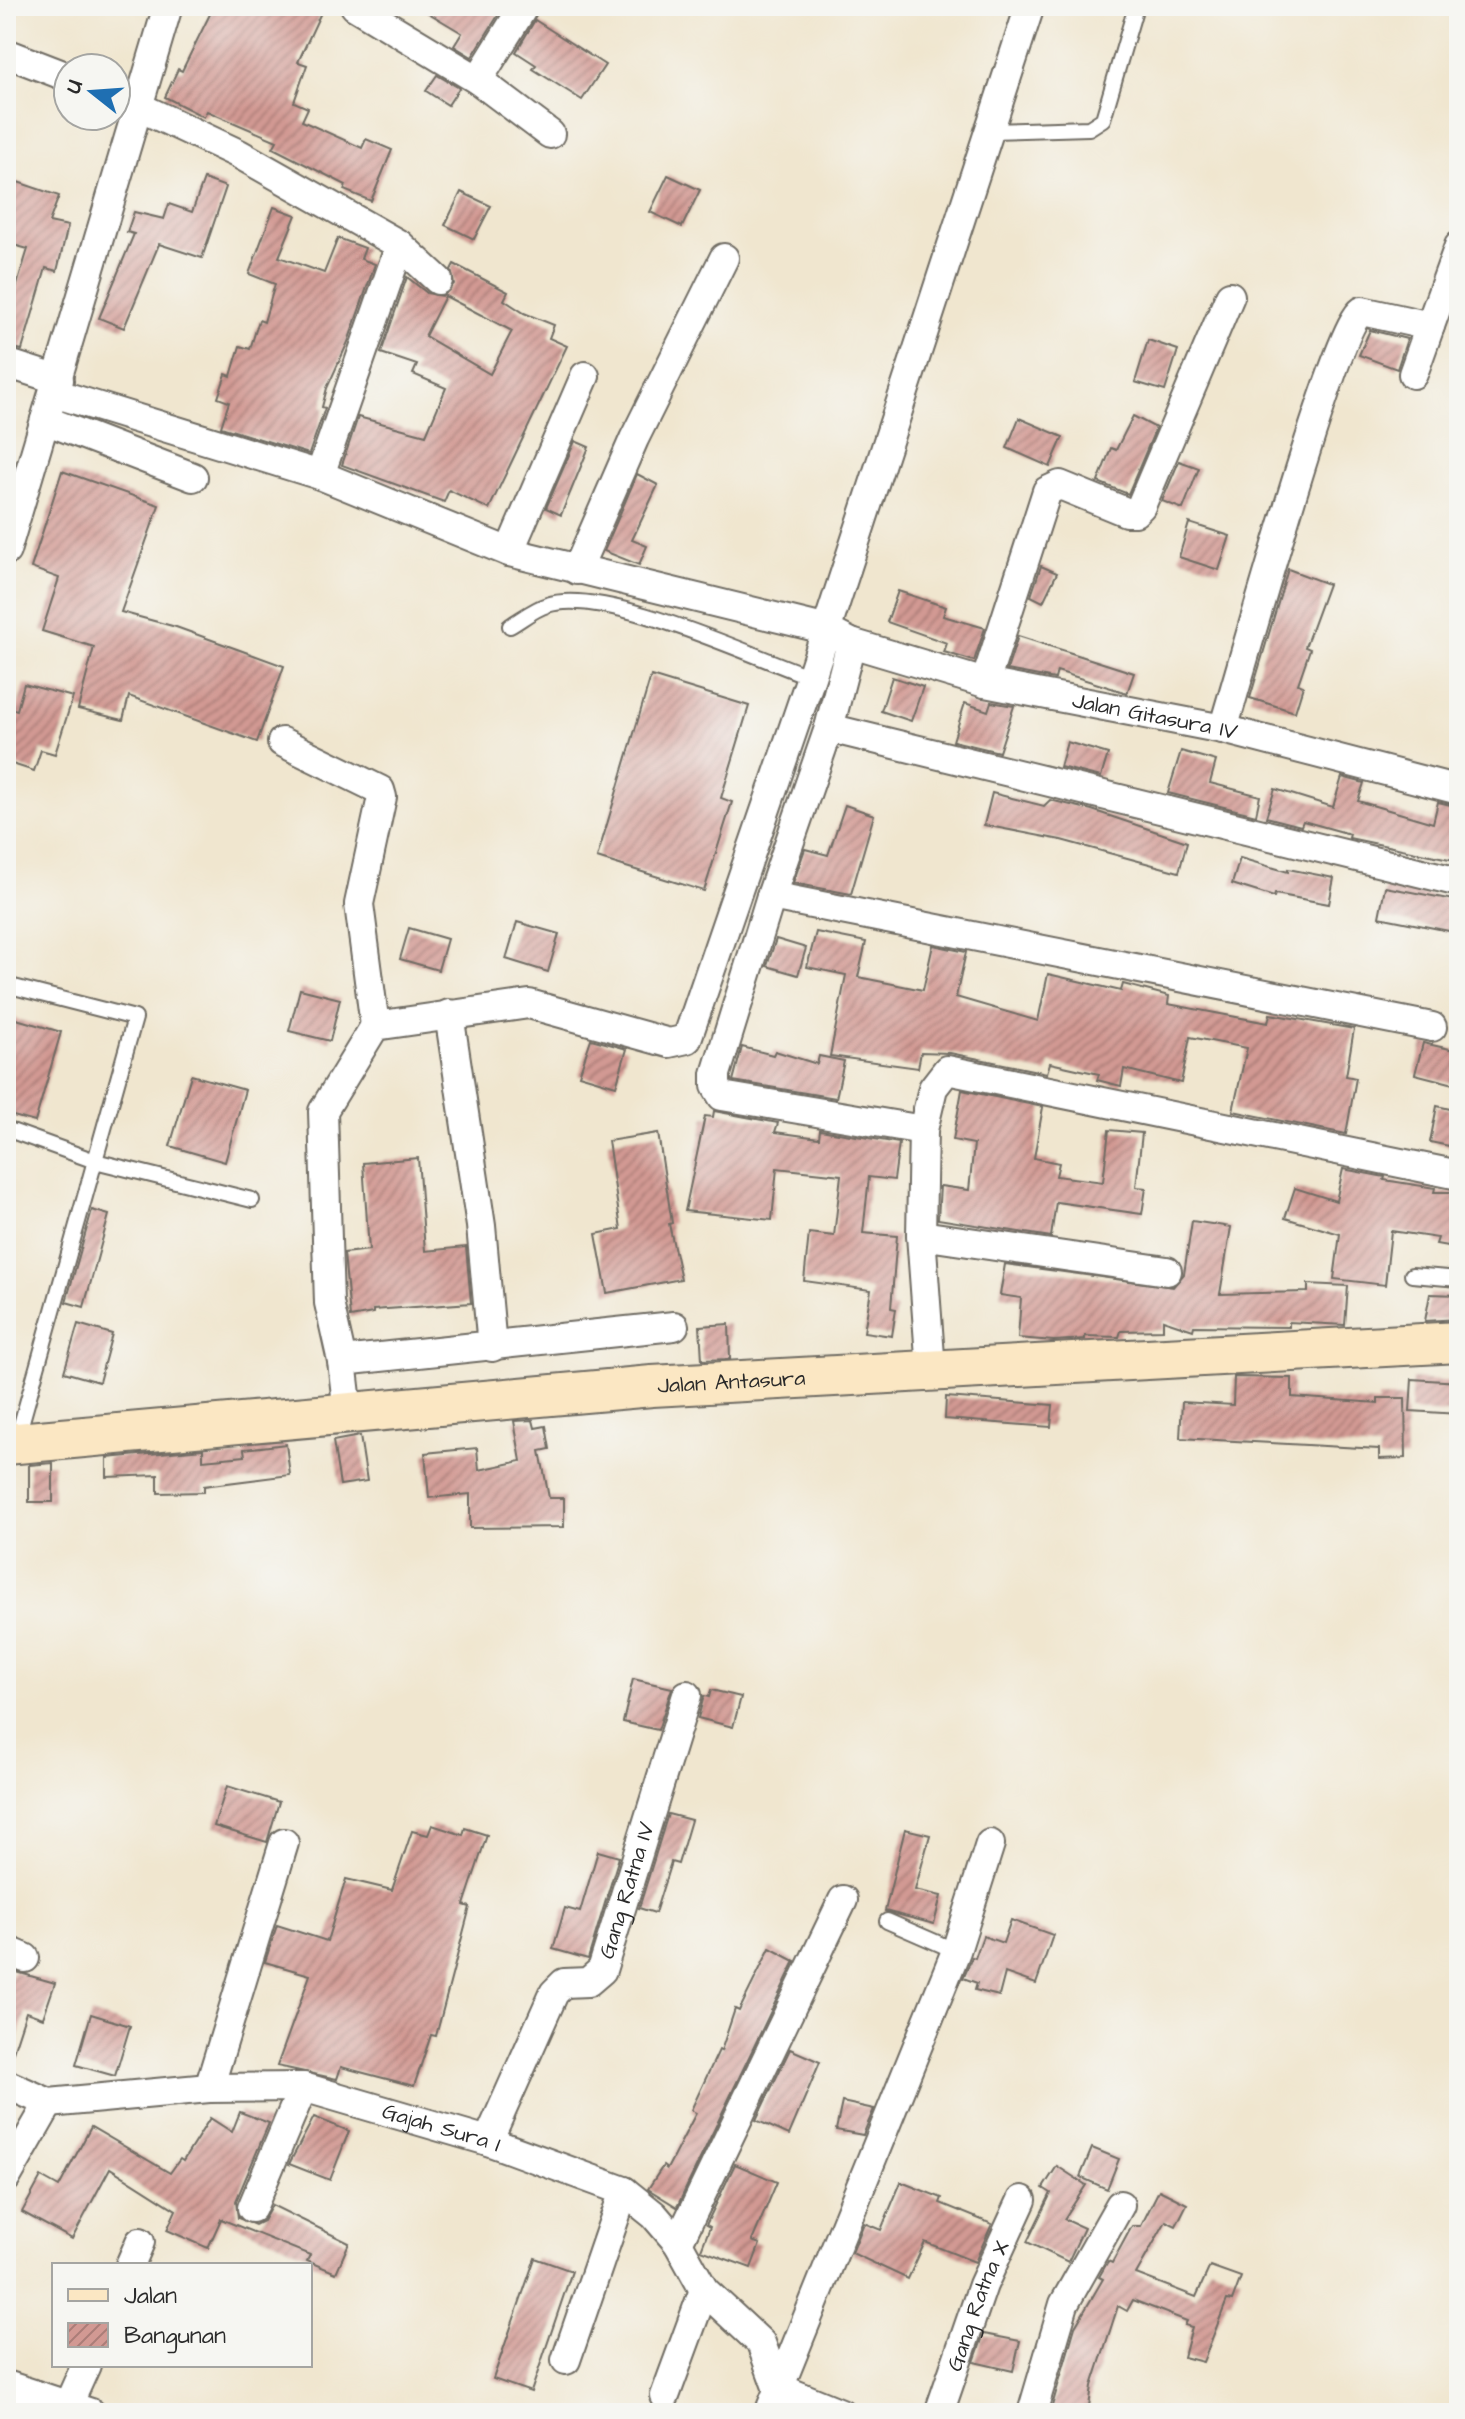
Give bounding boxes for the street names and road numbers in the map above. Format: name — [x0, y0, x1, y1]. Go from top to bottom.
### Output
street label: Jalan Gitasura IV — [1070, 685, 1241, 748]
street label: Jalan Antasura — [656, 1362, 806, 1401]
street label: Gang Ratna IV — [591, 1818, 662, 1963]
street label: Gajah Sura I — [379, 2095, 505, 2160]
street label: Gang Ratna X — [939, 2235, 1017, 2375]

